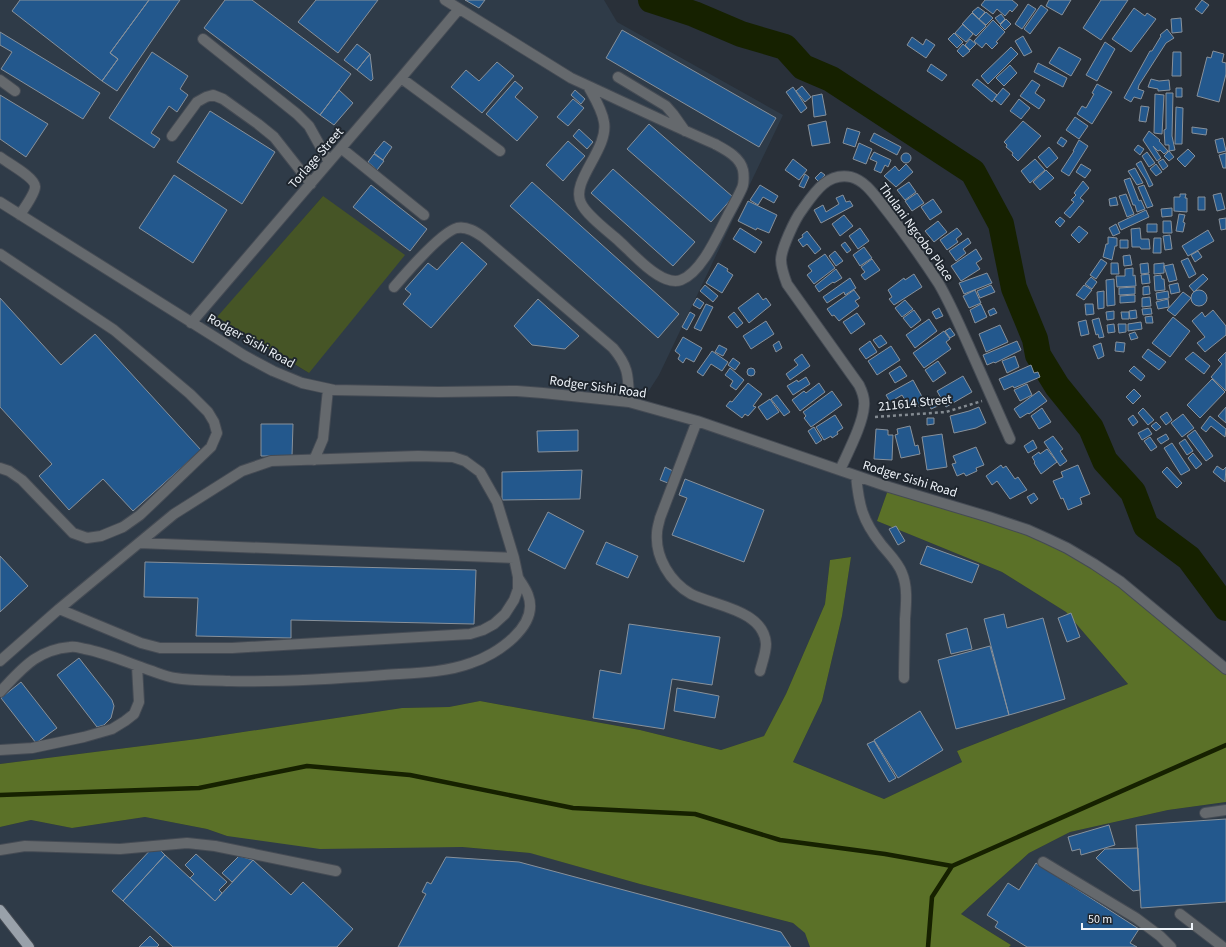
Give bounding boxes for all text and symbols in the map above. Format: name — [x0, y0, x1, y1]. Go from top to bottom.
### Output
street label: Torlage Street — [284, 123, 348, 192]
street label: Thulani Ngcobo Place — [874, 179, 958, 285]
street label: Rodger Sishi Road — [204, 309, 298, 373]
street label: Rodger Sishi Road — [548, 371, 648, 403]
street label: 211614 Street — [877, 390, 953, 416]
street label: Rodger Sishi Road — [861, 456, 959, 502]
scale bar — [1082, 905, 1192, 931]
text: 50 m — [1088, 911, 1112, 928]

